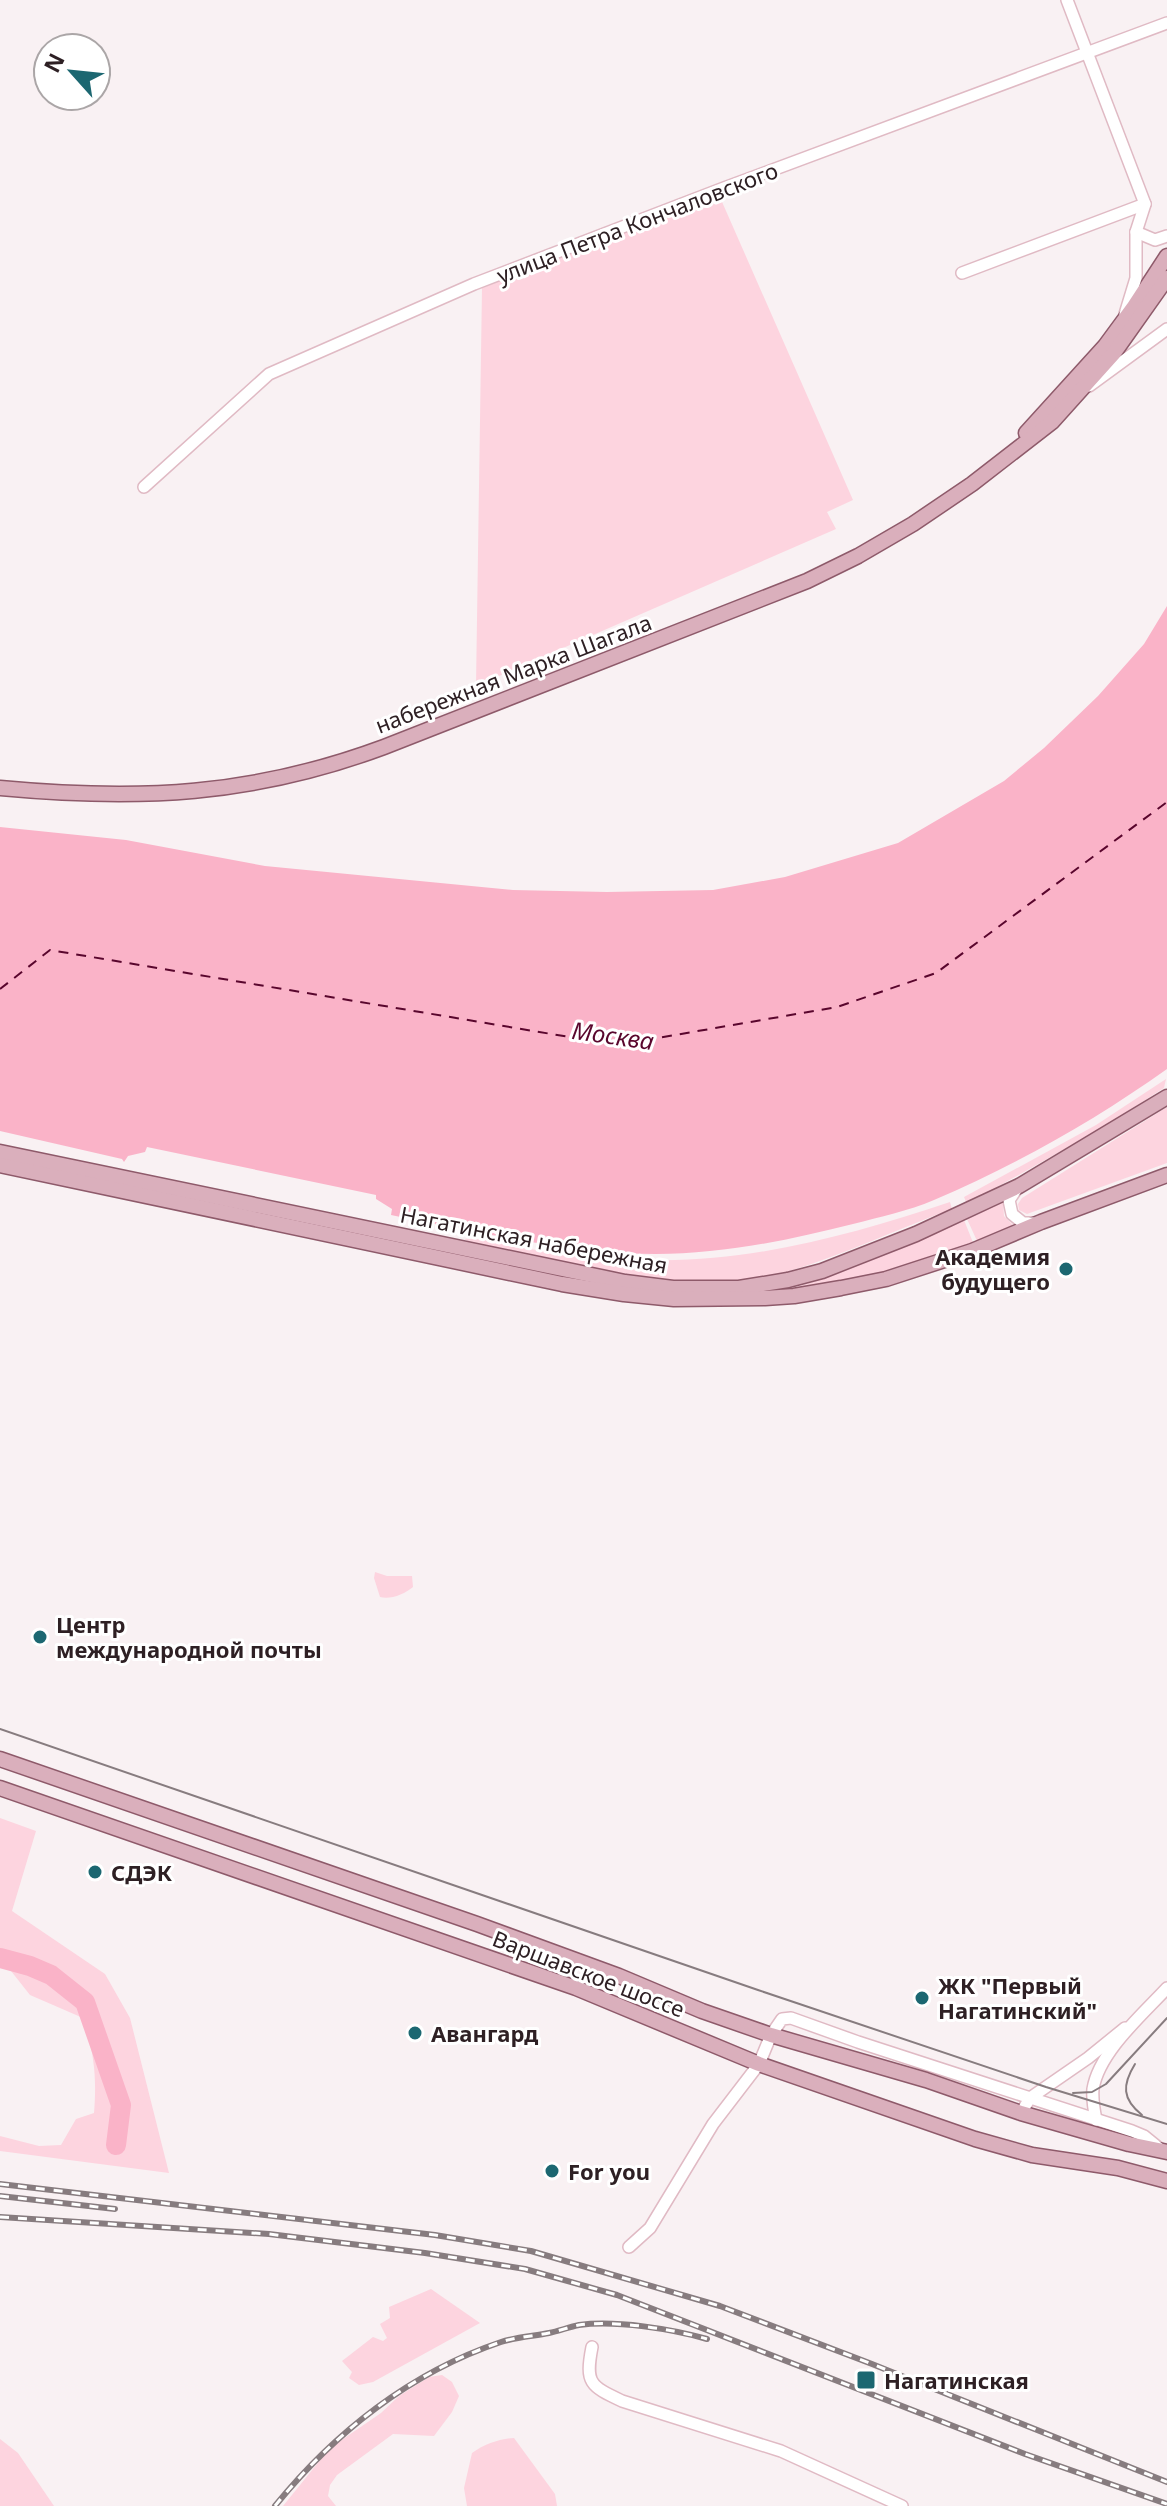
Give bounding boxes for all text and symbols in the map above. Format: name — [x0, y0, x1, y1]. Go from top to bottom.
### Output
north arrow — [32, 32, 112, 112]
text: N — [36, 48, 71, 77]
street label: улица Петра Кончаловского — [492, 154, 782, 290]
street label: набережная Марка Шагала — [371, 606, 655, 740]
water label: Москва — [570, 1013, 656, 1057]
street label: Нагатинская набережная — [398, 1198, 670, 1280]
place label: Академия будущего — [935, 1241, 1050, 1296]
marker: Академия будущего — [1057, 1260, 1075, 1278]
place label: Центр международной почты — [56, 1609, 322, 1664]
marker: Центр международной почты — [31, 1628, 49, 1646]
place label: СДЭК — [111, 1857, 173, 1887]
marker: СДЭК — [86, 1863, 104, 1881]
street label: Варшавское шоссе — [489, 1923, 689, 2023]
place label: ЖК "Первый Нагатинский" — [938, 1970, 1097, 2025]
marker: ЖК "Первый Нагатинский" — [913, 1989, 931, 2007]
place label: Авангард — [431, 2018, 538, 2048]
marker: Авангард — [406, 2024, 424, 2042]
place label: For you — [568, 2156, 650, 2186]
marker: For you — [543, 2162, 561, 2180]
place label: Нагатинская — [884, 2365, 1029, 2395]
marker: Нагатинская — [855, 2369, 877, 2391]

